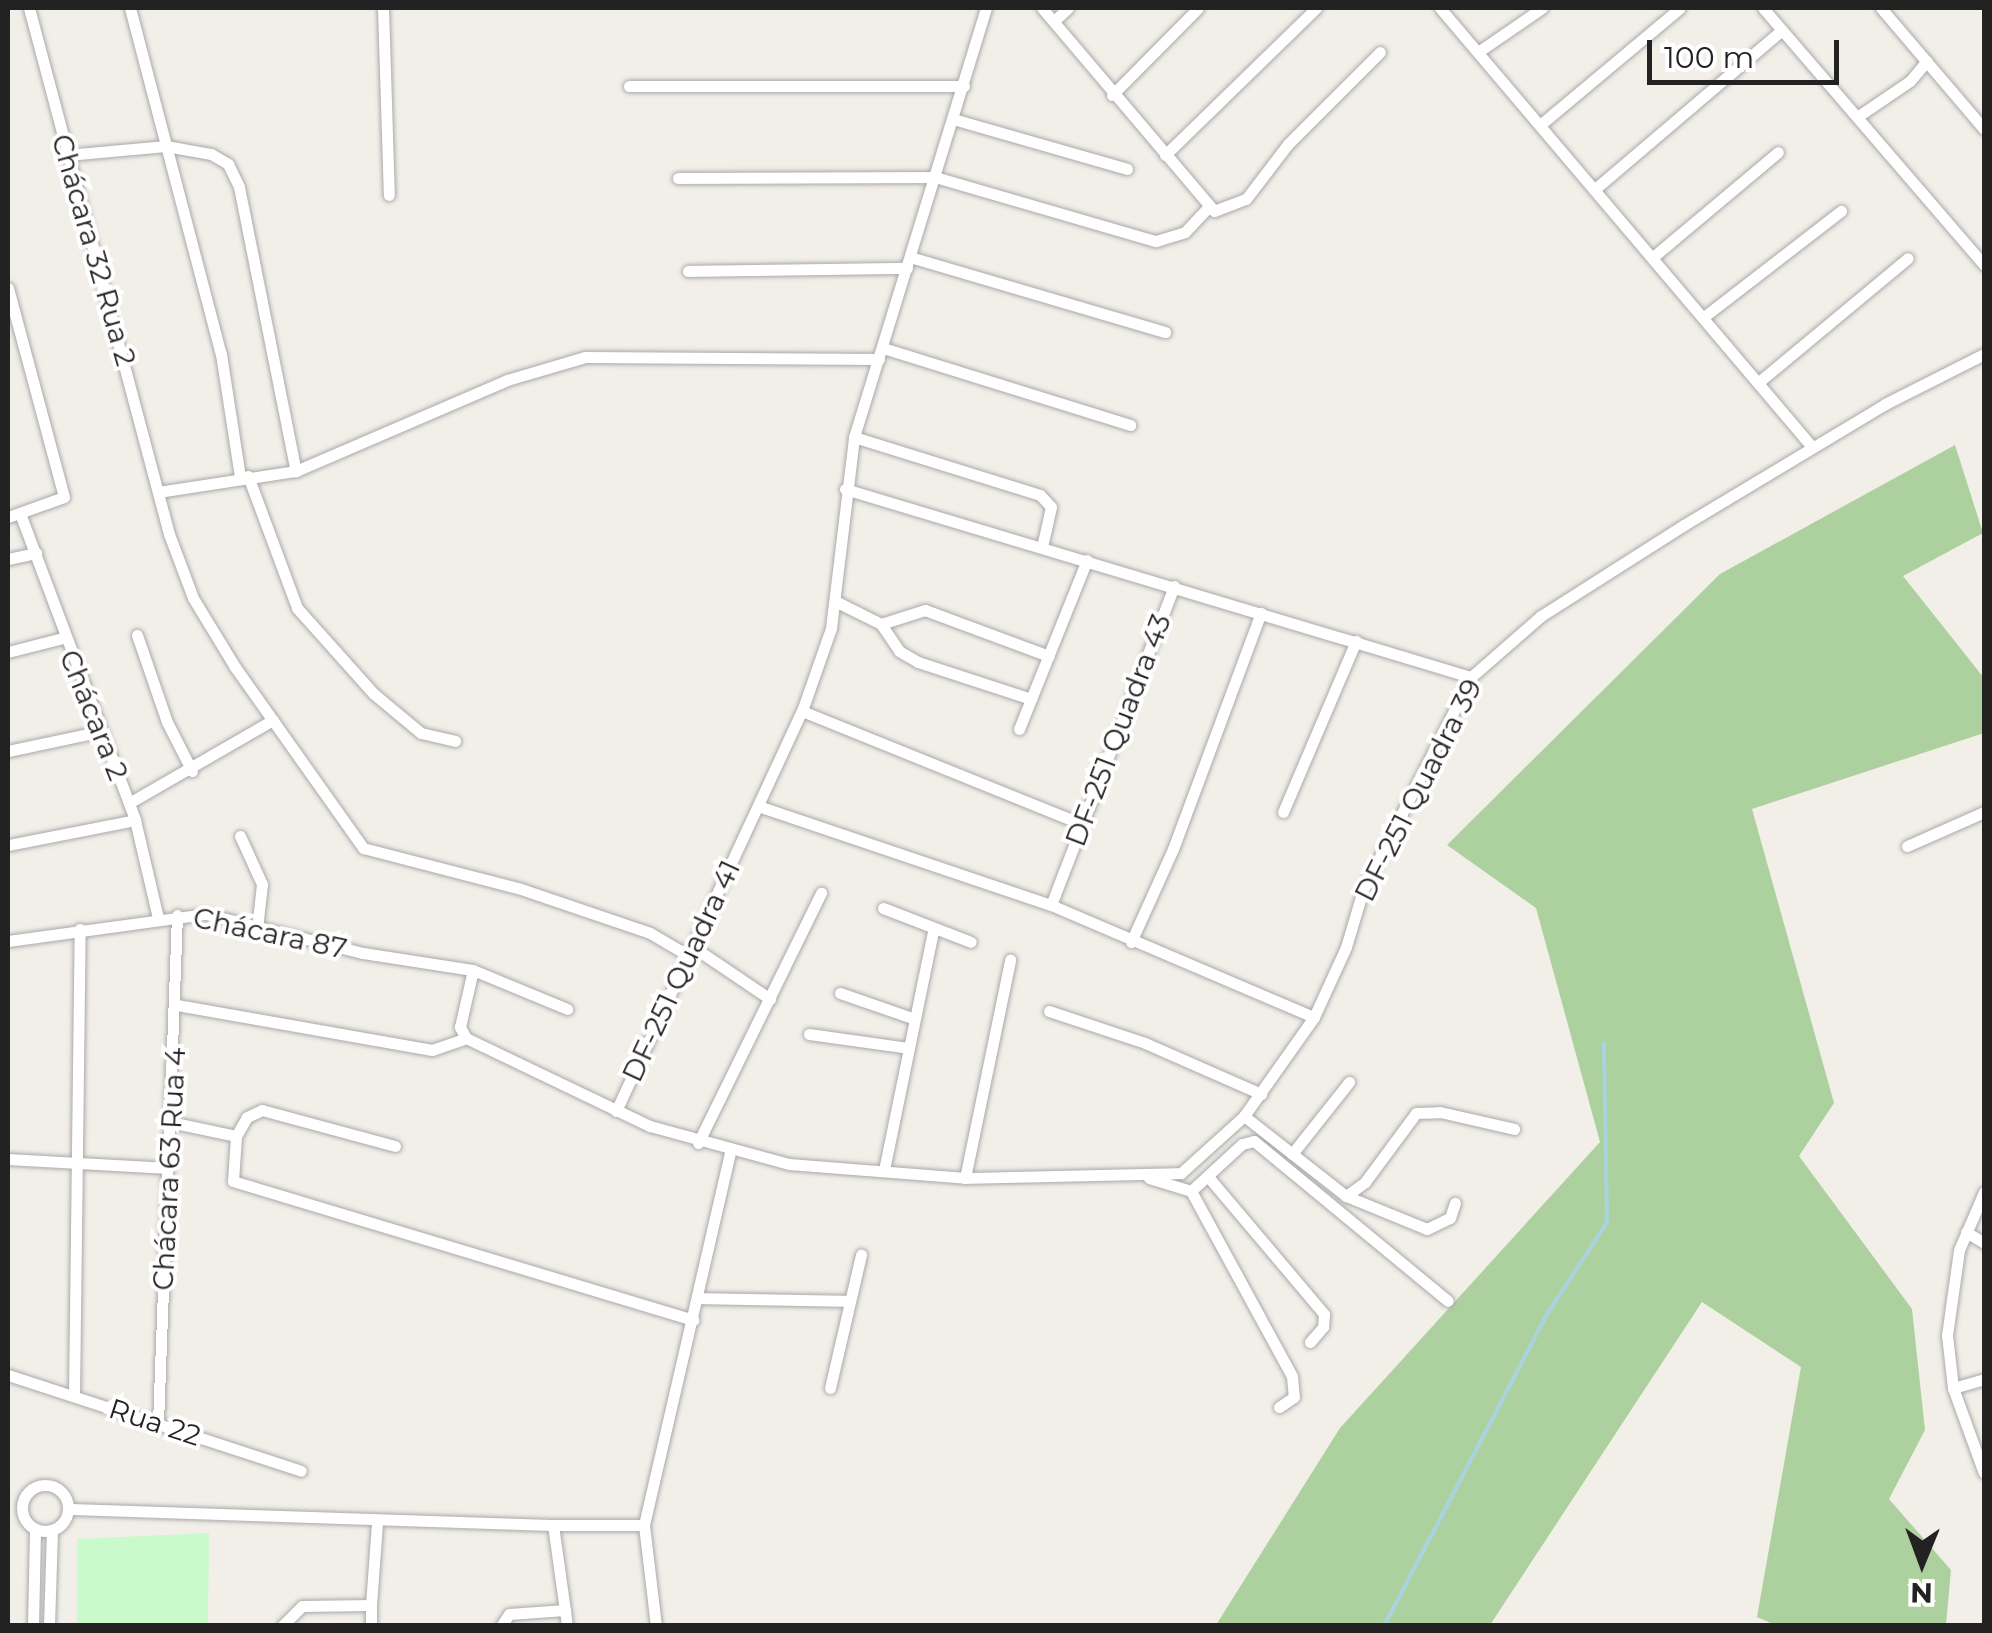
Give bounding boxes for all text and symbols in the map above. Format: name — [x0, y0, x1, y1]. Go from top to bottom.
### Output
scale bar — [1652, 20, 1844, 82]
text: 100 m — [1664, 39, 1754, 76]
street label: Chácara 32 Rua 2 — [45, 130, 143, 370]
street label: DF-251 Quadra 43 — [1058, 609, 1178, 851]
street label: Chácara 2 — [53, 645, 135, 785]
street label: DF-251 Quadra 39 — [1347, 673, 1489, 907]
street label: DF-251 Quadra 41 — [615, 855, 747, 1087]
street label: Chácara 87 — [190, 900, 350, 966]
street label: Chácara 63 Rua 4 — [146, 1047, 192, 1291]
street label: Rua 22 — [105, 1391, 205, 1453]
north arrow — [1872, 1513, 1972, 1613]
text: N — [1910, 1576, 1933, 1610]

